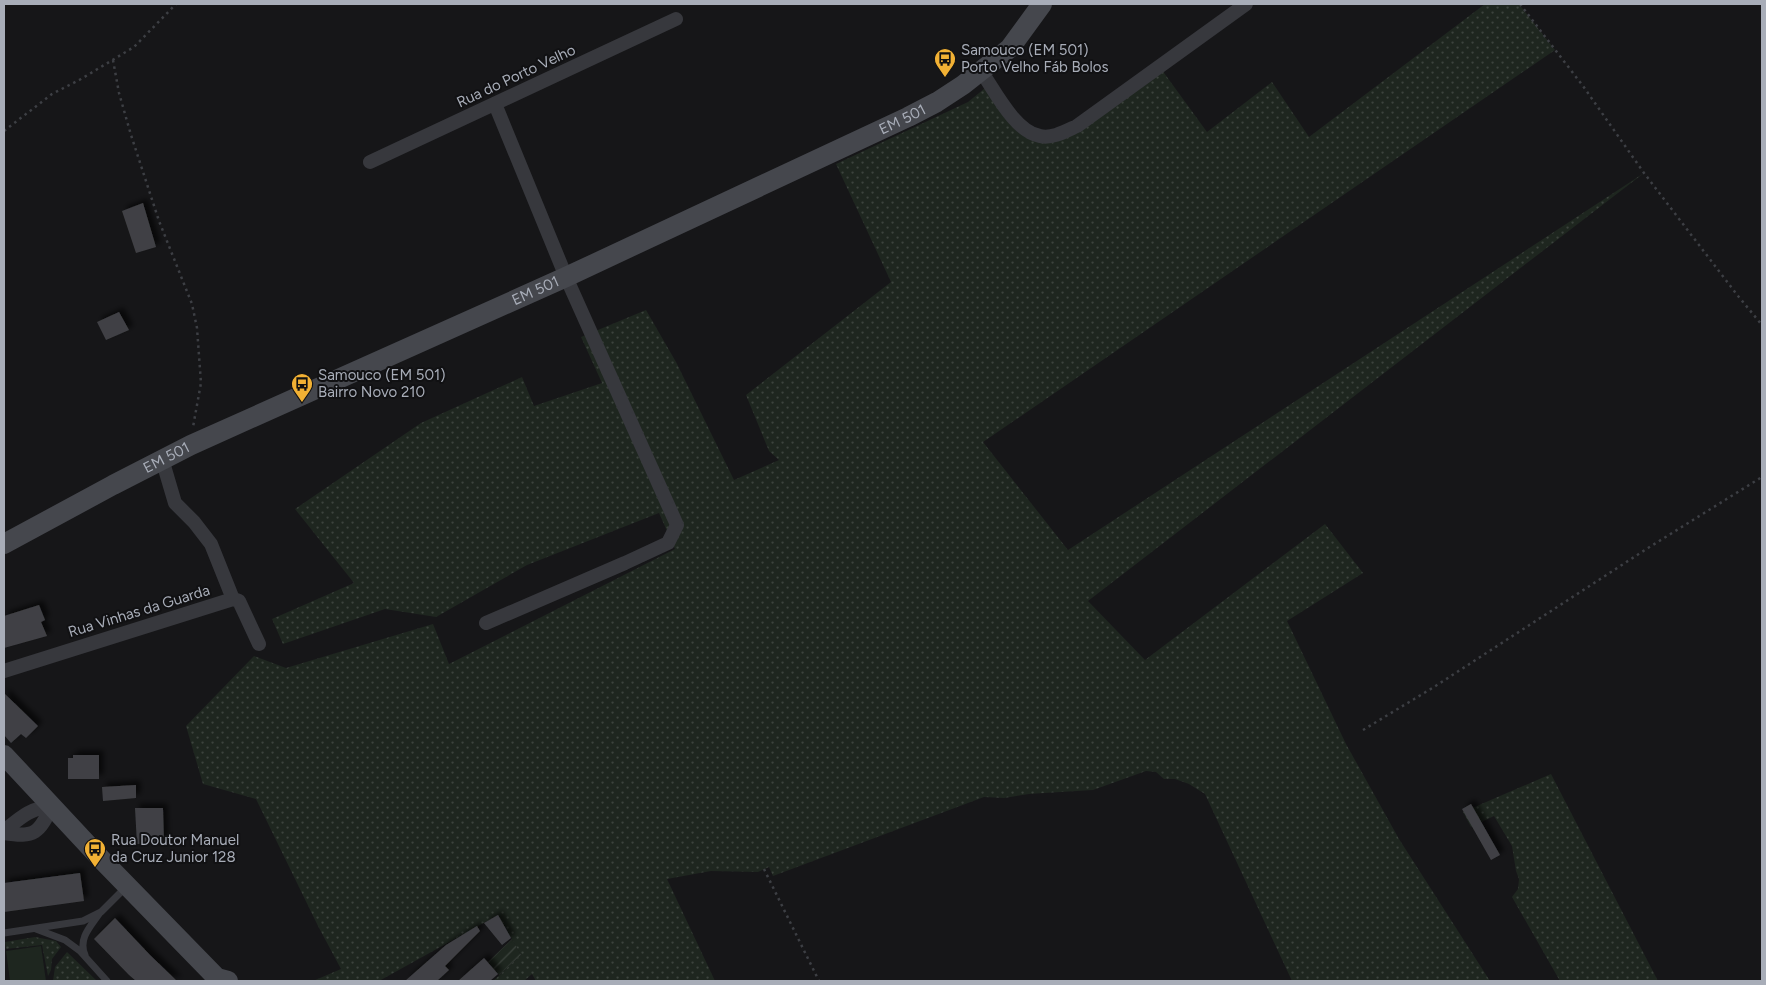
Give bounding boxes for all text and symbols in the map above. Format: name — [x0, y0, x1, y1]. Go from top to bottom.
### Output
street label: Rua do Porto Velho — [454, 40, 579, 111]
place label: Samouco (EM 501) Porto Velho Fáb Bolos — [961, 41, 1108, 76]
bus stop icon: Samouco (EM 501) Porto Velho Fáb Bolos — [933, 47, 957, 78]
street label: EM 501 — [876, 100, 929, 138]
street label: EM 501 — [509, 272, 562, 309]
place label: Samouco (EM 501) Bairro Novo 210 — [318, 366, 446, 401]
bus stop icon: Samouco (EM 501) Bairro Novo 210 — [290, 372, 314, 403]
street label: EM 501 — [140, 438, 193, 477]
street label: Rua Vinhas da Guarda — [66, 581, 212, 641]
place label: Rua Doutor Manuel da Cruz Junior 128 — [111, 831, 239, 866]
bus stop icon: Rua Doutor Manuel da Cruz Junior 128 — [83, 837, 107, 868]

